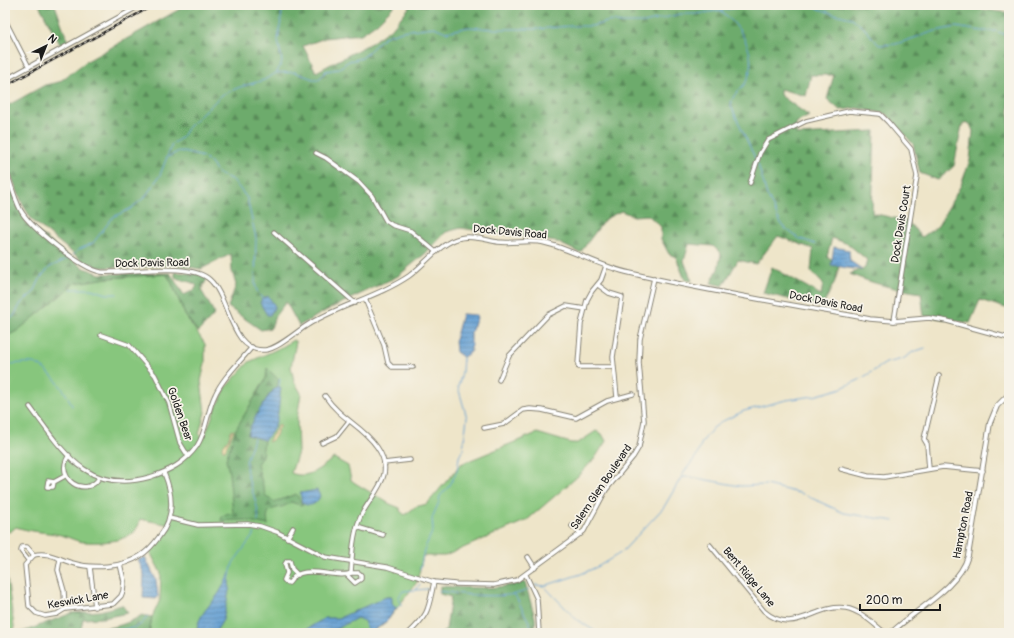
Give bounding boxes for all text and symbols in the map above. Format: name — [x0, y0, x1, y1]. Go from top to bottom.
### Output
north arrow — [26, 26, 66, 66]
text: N — [45, 32, 60, 47]
street label: Dock Davis Court — [888, 184, 914, 264]
street label: Dock Davis Road — [472, 222, 548, 242]
street label: Dock Davis Road — [115, 256, 189, 270]
street label: Dock Davis Road — [788, 289, 864, 315]
street label: Golden Bear — [165, 385, 195, 443]
street label: Salem Glen Boulevard — [568, 442, 634, 532]
street label: Hampton Road — [950, 490, 976, 560]
street label: Bent Ridge Lane — [720, 544, 778, 610]
scale bar — [860, 586, 940, 612]
street label: Keswick Lane — [47, 588, 110, 612]
text: 200 m — [866, 593, 903, 608]

